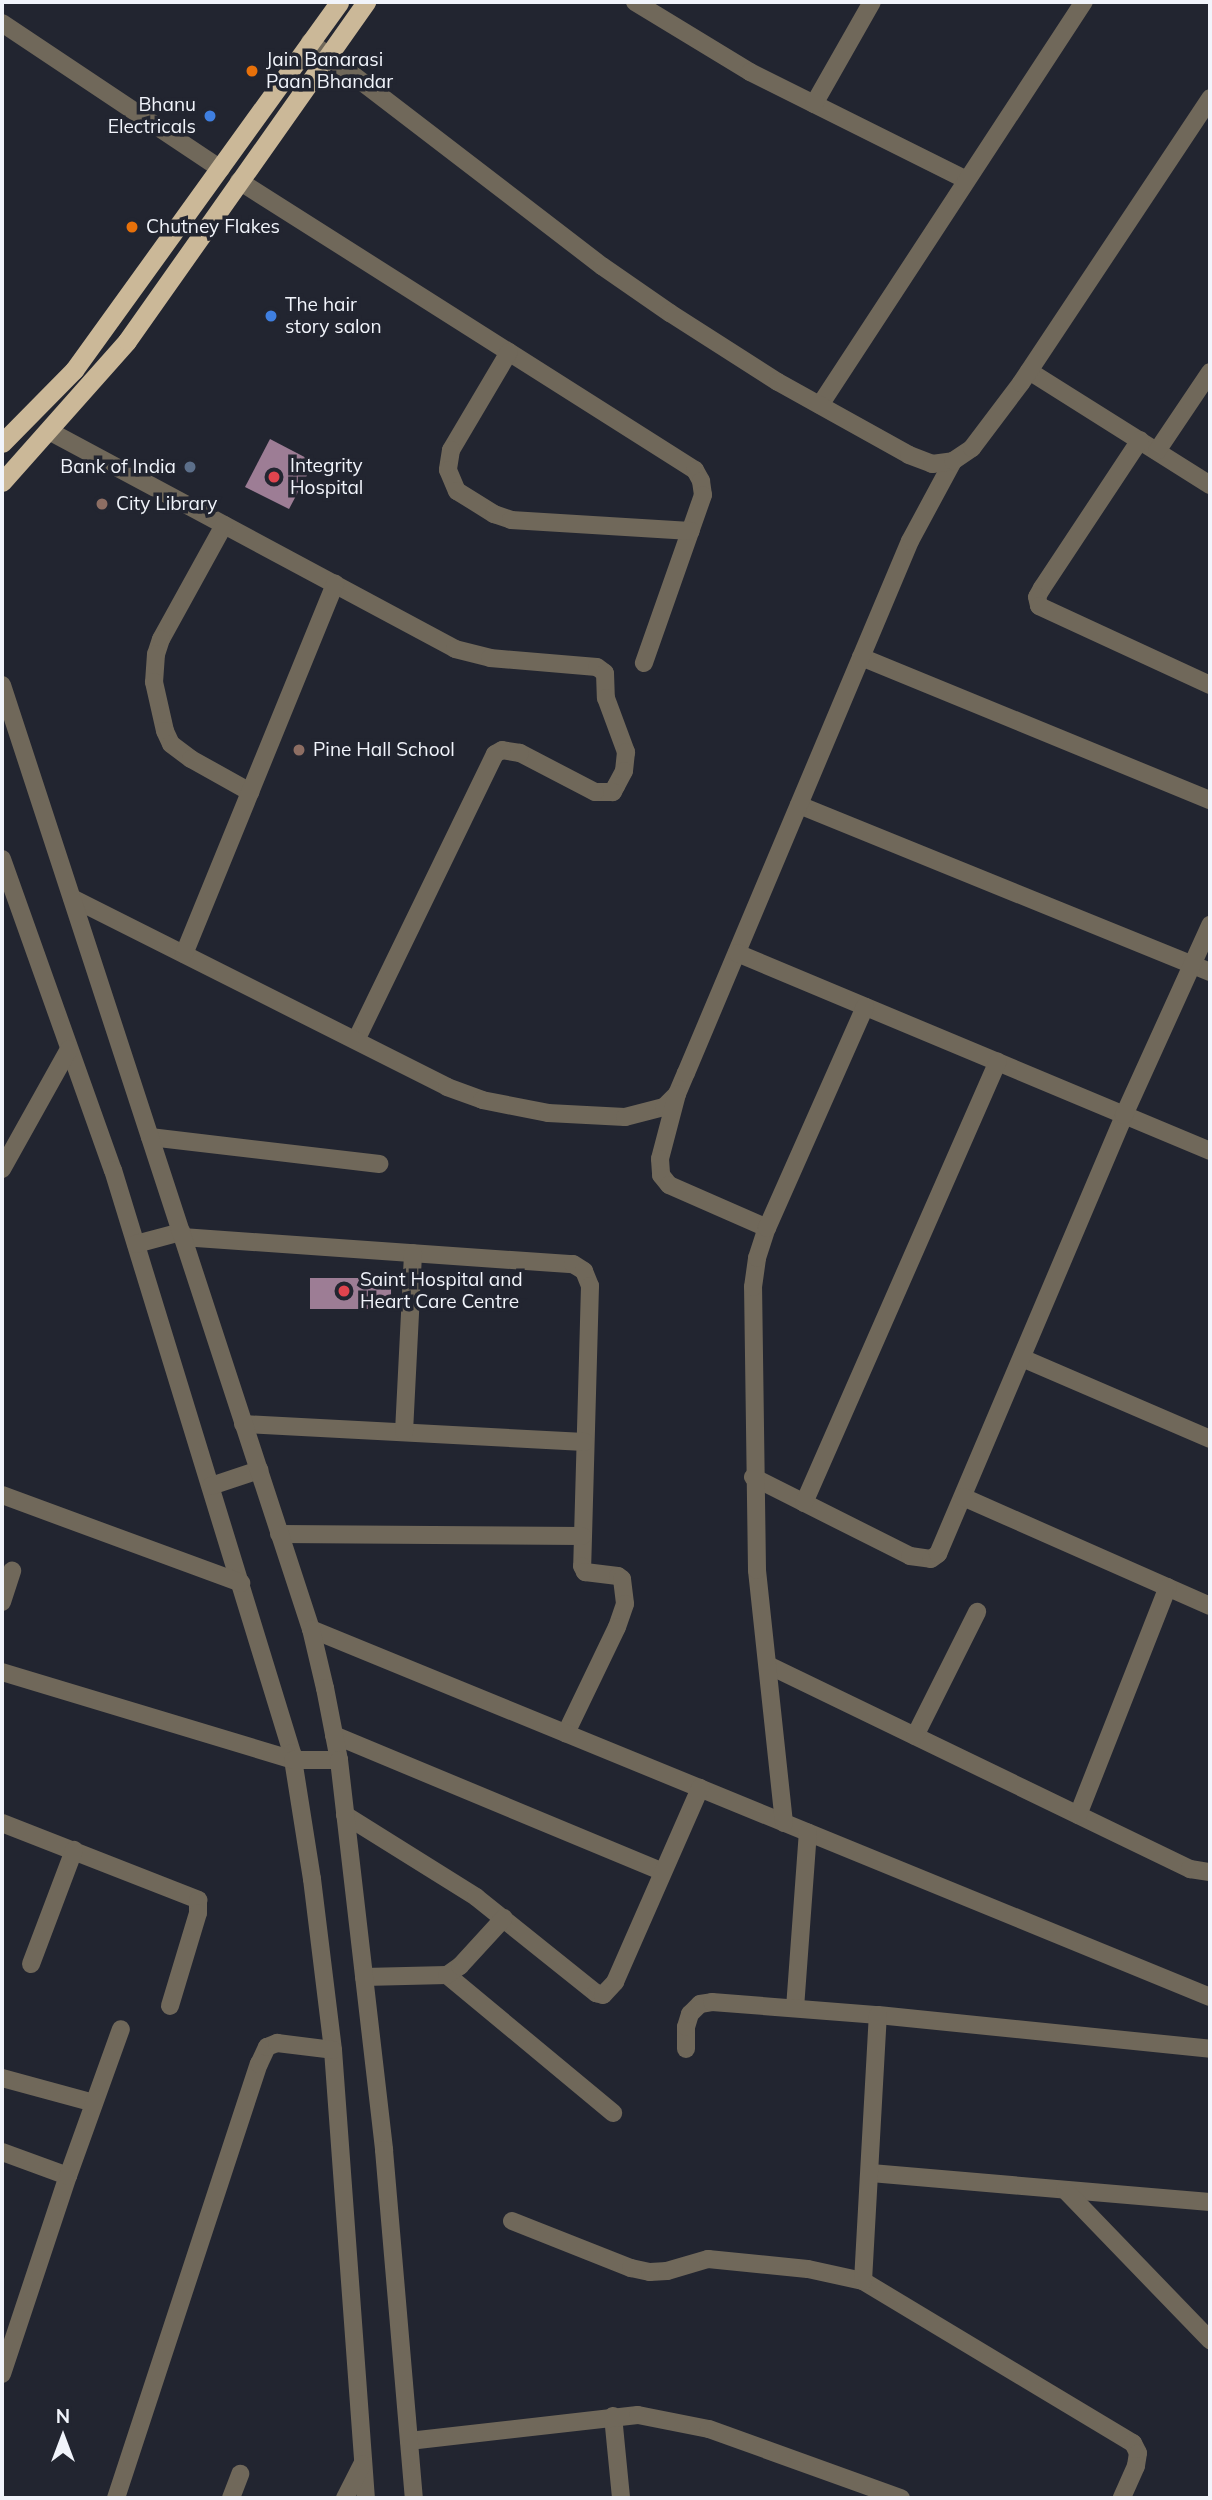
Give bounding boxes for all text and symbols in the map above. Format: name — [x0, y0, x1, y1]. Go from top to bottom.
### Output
place label: Jain Banarasi Paan Bhandar — [266, 49, 393, 93]
marker: Jain Banarasi Paan Bhandar — [244, 63, 260, 79]
place label: Bhanu Electricals — [108, 94, 196, 138]
marker: Bhanu Electricals — [202, 108, 218, 124]
place label: Chutney Flakes — [146, 216, 280, 238]
marker: Chutney Flakes — [124, 219, 140, 235]
place label: The hair story salon — [285, 294, 382, 338]
marker: The hair story salon — [263, 308, 279, 324]
place label: Integrity Hospital — [290, 455, 363, 499]
place label: Bank of India — [60, 456, 176, 478]
marker: Bank of India — [182, 459, 198, 475]
marker: Integrity Hospital — [264, 467, 284, 487]
place label: City Library — [116, 493, 217, 515]
marker: City Library — [94, 496, 110, 512]
place label: Pine Hall School — [313, 739, 455, 761]
marker: Pine Hall School — [291, 742, 307, 758]
place label: Saint Hospital and Heart Care Centre — [360, 1269, 523, 1313]
marker: Saint Hospital and Heart Care Centre — [334, 1281, 354, 1301]
north arrow — [28, 2402, 98, 2472]
text: N — [56, 2404, 70, 2428]

